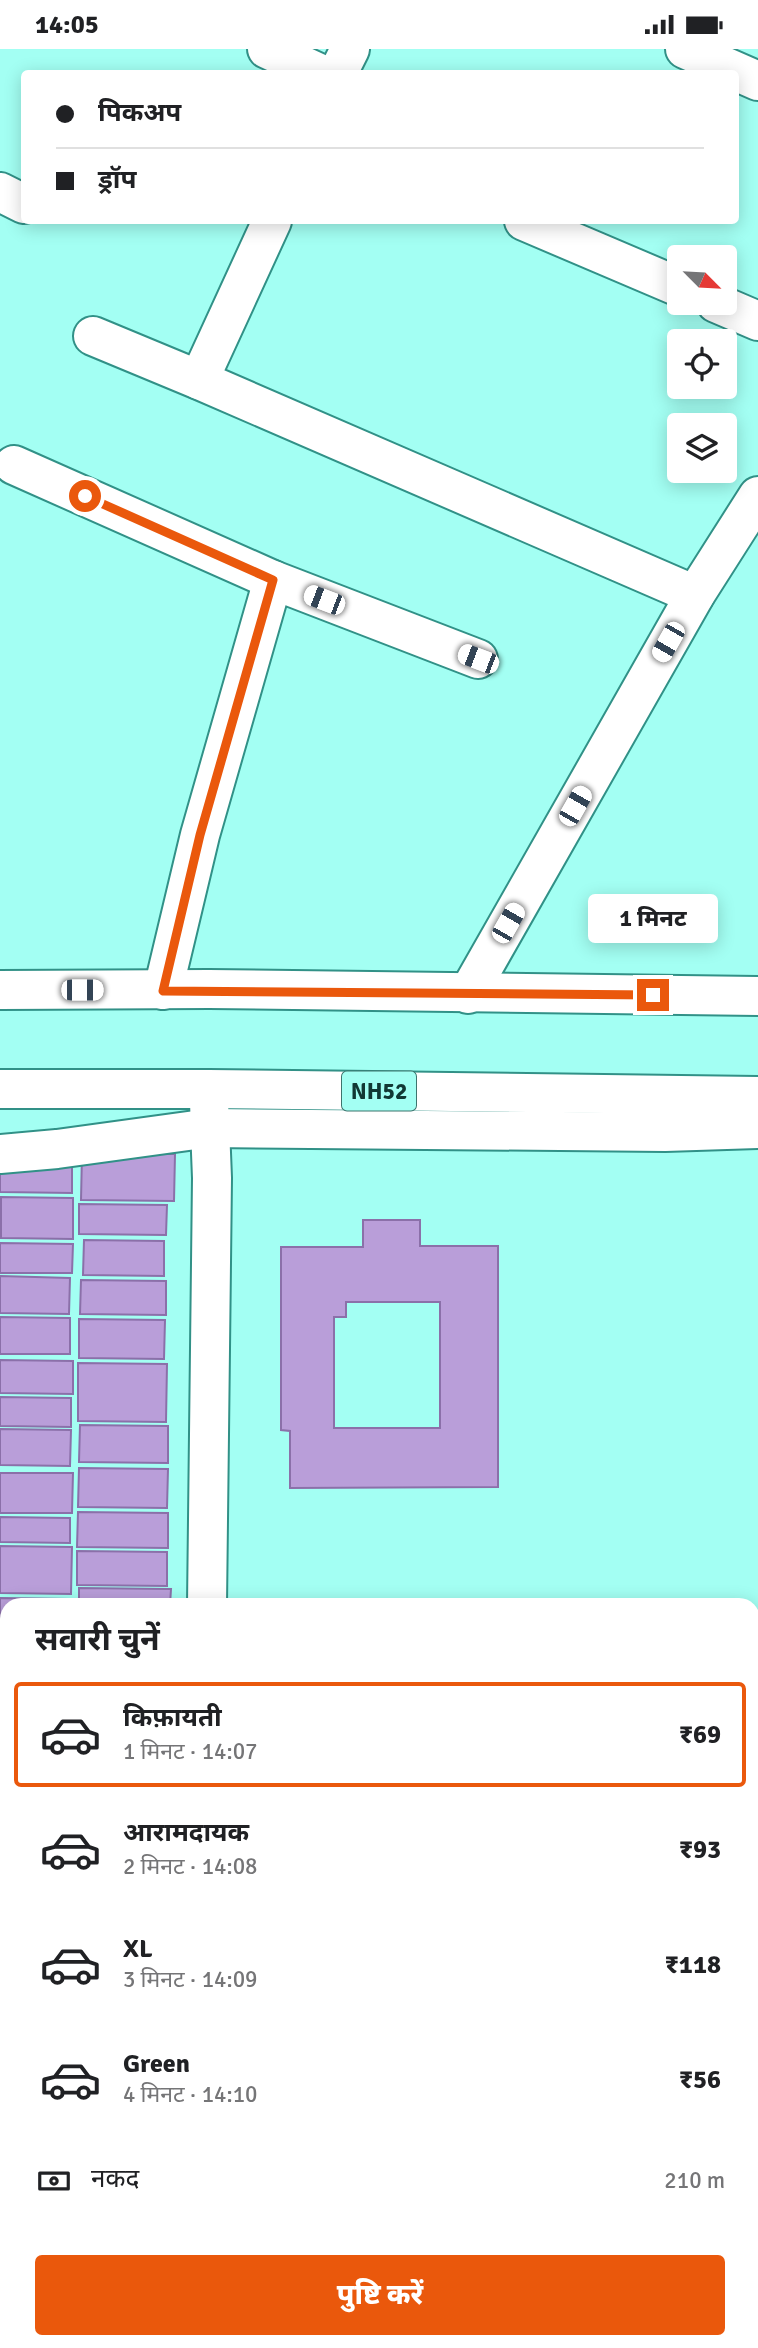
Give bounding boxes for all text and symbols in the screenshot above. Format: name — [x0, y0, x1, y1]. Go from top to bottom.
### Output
text: 14:05 — [35, 9, 99, 41]
text: पिकअप — [98, 97, 181, 129]
text: ड्रॉप — [98, 164, 136, 196]
north arrow — [667, 245, 737, 315]
map controls — [667, 245, 737, 483]
button: locate — [667, 329, 737, 399]
button: layers — [667, 413, 737, 483]
route start — [69, 480, 101, 512]
car — [301, 583, 348, 617]
car — [649, 619, 688, 665]
car — [455, 642, 502, 676]
car — [556, 783, 595, 829]
callout: 1 मिनट — [588, 893, 718, 943]
car — [489, 900, 528, 946]
text: 1 मिनट — [620, 904, 687, 933]
route end — [637, 979, 669, 1011]
car — [62, 980, 104, 1001]
road number: NH52 — [342, 1072, 416, 1111]
text: सवारी चुनें — [35, 1620, 160, 1659]
text: किफ़ायती — [123, 1702, 222, 1734]
icon: car — [39, 1703, 102, 1766]
text: ₹69 — [679, 1719, 721, 1751]
text: 1 मिनट · 14:07 — [123, 1737, 258, 1766]
text: आरामदायक — [123, 1817, 249, 1849]
icon: car — [39, 1818, 102, 1881]
text: ₹93 — [679, 1834, 721, 1866]
text: 2 मिनट · 14:08 — [123, 1852, 258, 1881]
icon: car — [39, 1933, 102, 1996]
text: XL — [123, 1933, 153, 1965]
text: ₹118 — [665, 1949, 721, 1981]
text: 3 मिनट · 14:09 — [123, 1965, 258, 1994]
icon: car — [39, 2048, 102, 2111]
text: Green — [123, 2048, 190, 2080]
text: ₹56 — [679, 2064, 721, 2096]
text: 4 मिनट · 14:10 — [123, 2080, 258, 2109]
icon: cash — [35, 2162, 73, 2200]
text: नकद — [91, 2163, 139, 2195]
text: 210 m — [664, 2166, 725, 2195]
button: पुष्टि करें — [35, 2255, 725, 2335]

